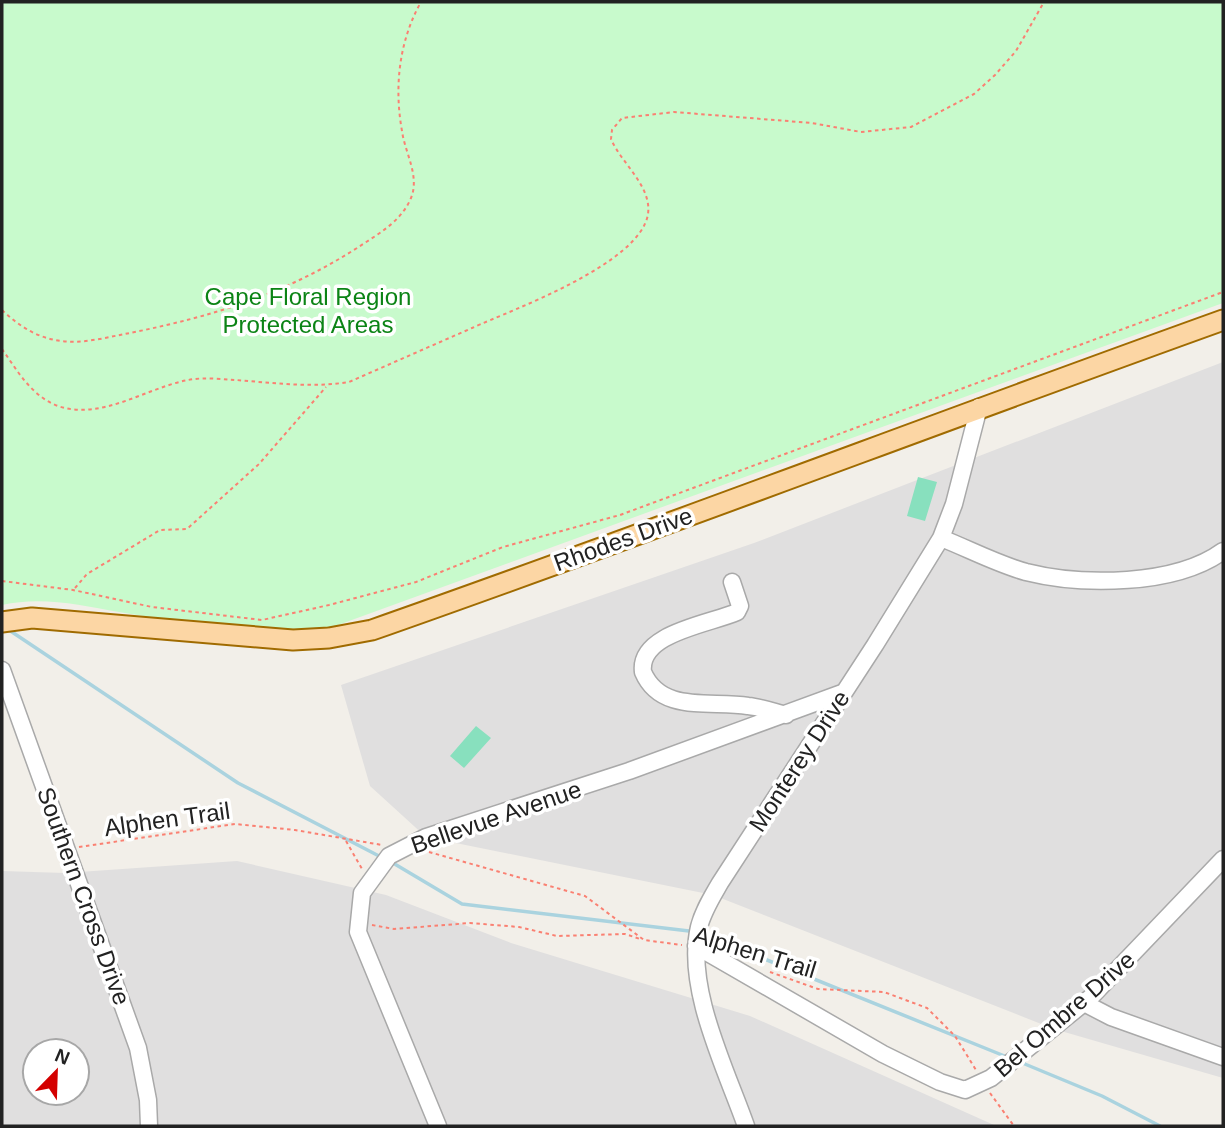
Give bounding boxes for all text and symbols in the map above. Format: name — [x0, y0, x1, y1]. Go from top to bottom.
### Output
park label: Cape Floral Region Protected Areas — [205, 283, 411, 338]
street label: Rhodes Drive — [550, 501, 696, 577]
street label: Monterey Drive — [743, 685, 855, 837]
street label: Bellevue Avenue — [407, 775, 585, 859]
street label: Southern Cross Drive — [32, 784, 136, 1008]
street label: Alphen Trail — [102, 797, 232, 841]
street label: Alphen Trail — [690, 921, 820, 983]
street label: Bel Ombre Drive — [988, 946, 1140, 1082]
north arrow — [21, 1037, 91, 1107]
text: N — [52, 1044, 73, 1069]

